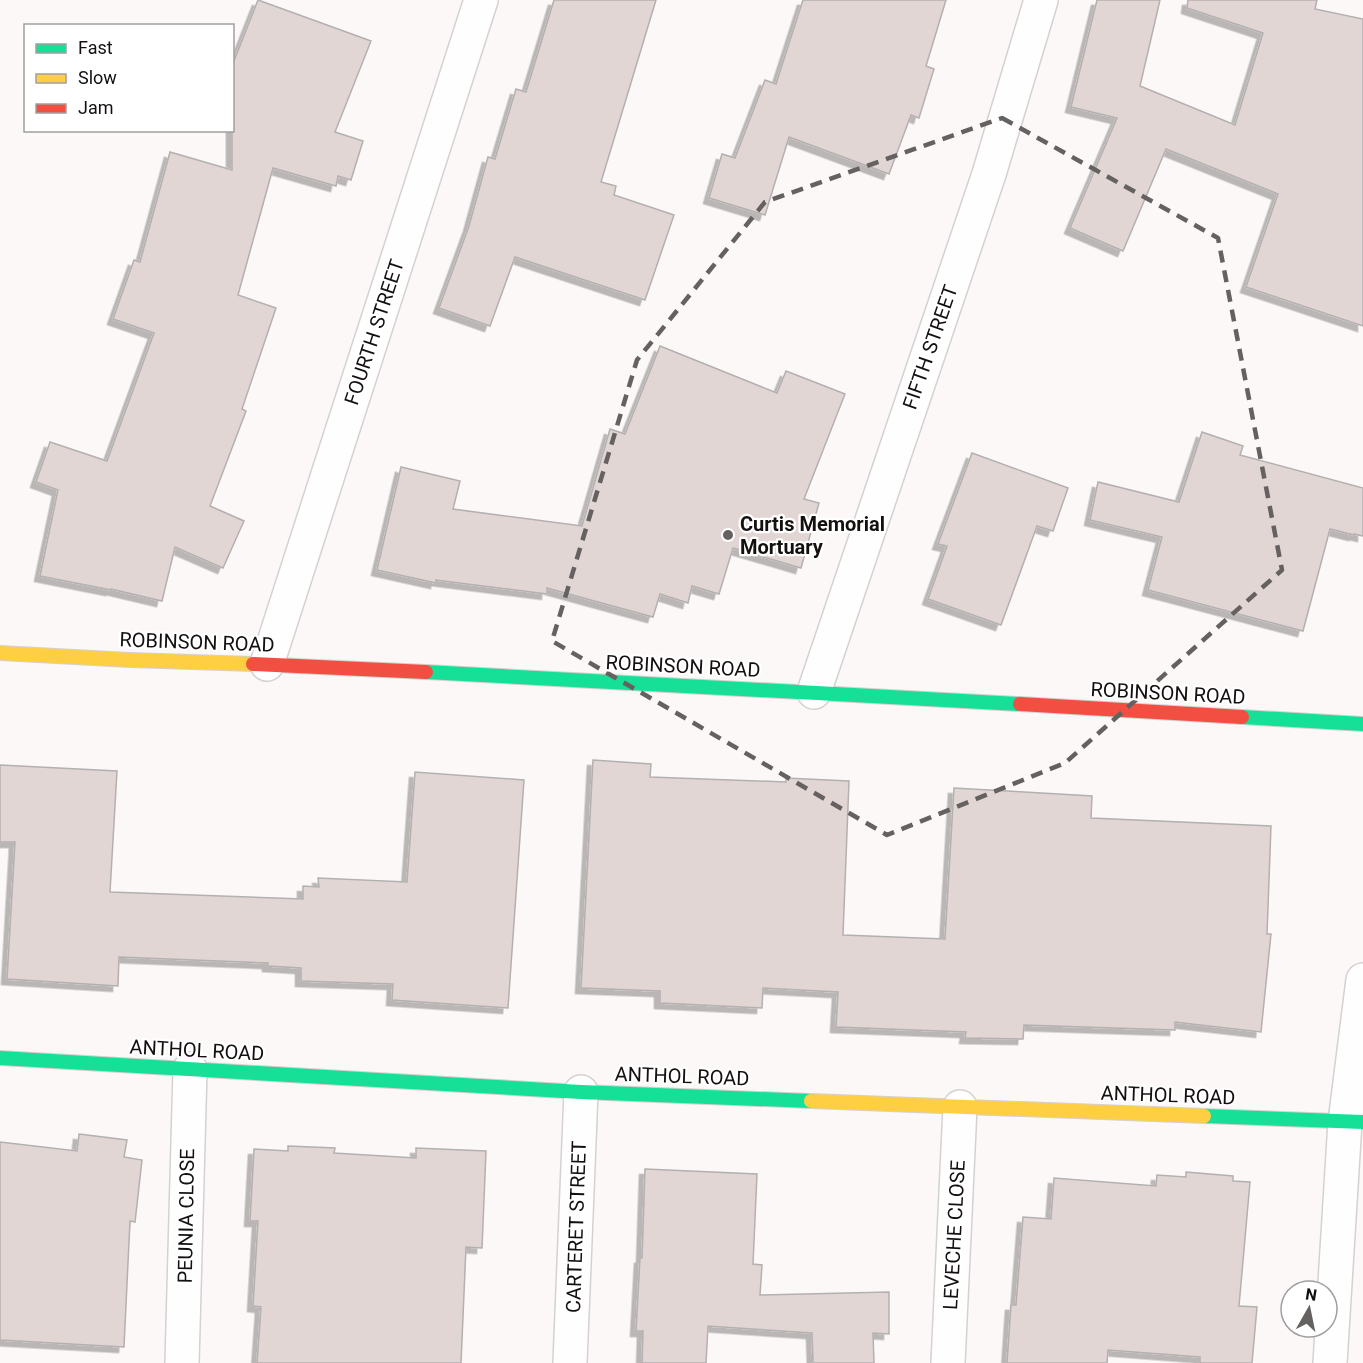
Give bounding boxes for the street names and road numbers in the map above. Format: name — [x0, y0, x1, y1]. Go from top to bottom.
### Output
street label: FOURTH STREET — [339, 256, 409, 408]
street label: FIFTH STREET — [898, 282, 963, 412]
street label: ROBINSON ROAD — [119, 627, 275, 657]
street label: ROBINSON ROAD — [605, 650, 761, 682]
street label: ROBINSON ROAD — [1090, 677, 1246, 709]
street label: ANTHOL ROAD — [129, 1034, 265, 1066]
street label: ANTHOL ROAD — [614, 1062, 750, 1090]
street label: ANTHOL ROAD — [1100, 1081, 1236, 1109]
street label: CARTERET STREET — [561, 1140, 591, 1314]
street label: PEUNIA CLOSE — [173, 1148, 199, 1284]
street label: LEVECHE CLOSE — [938, 1159, 970, 1311]

